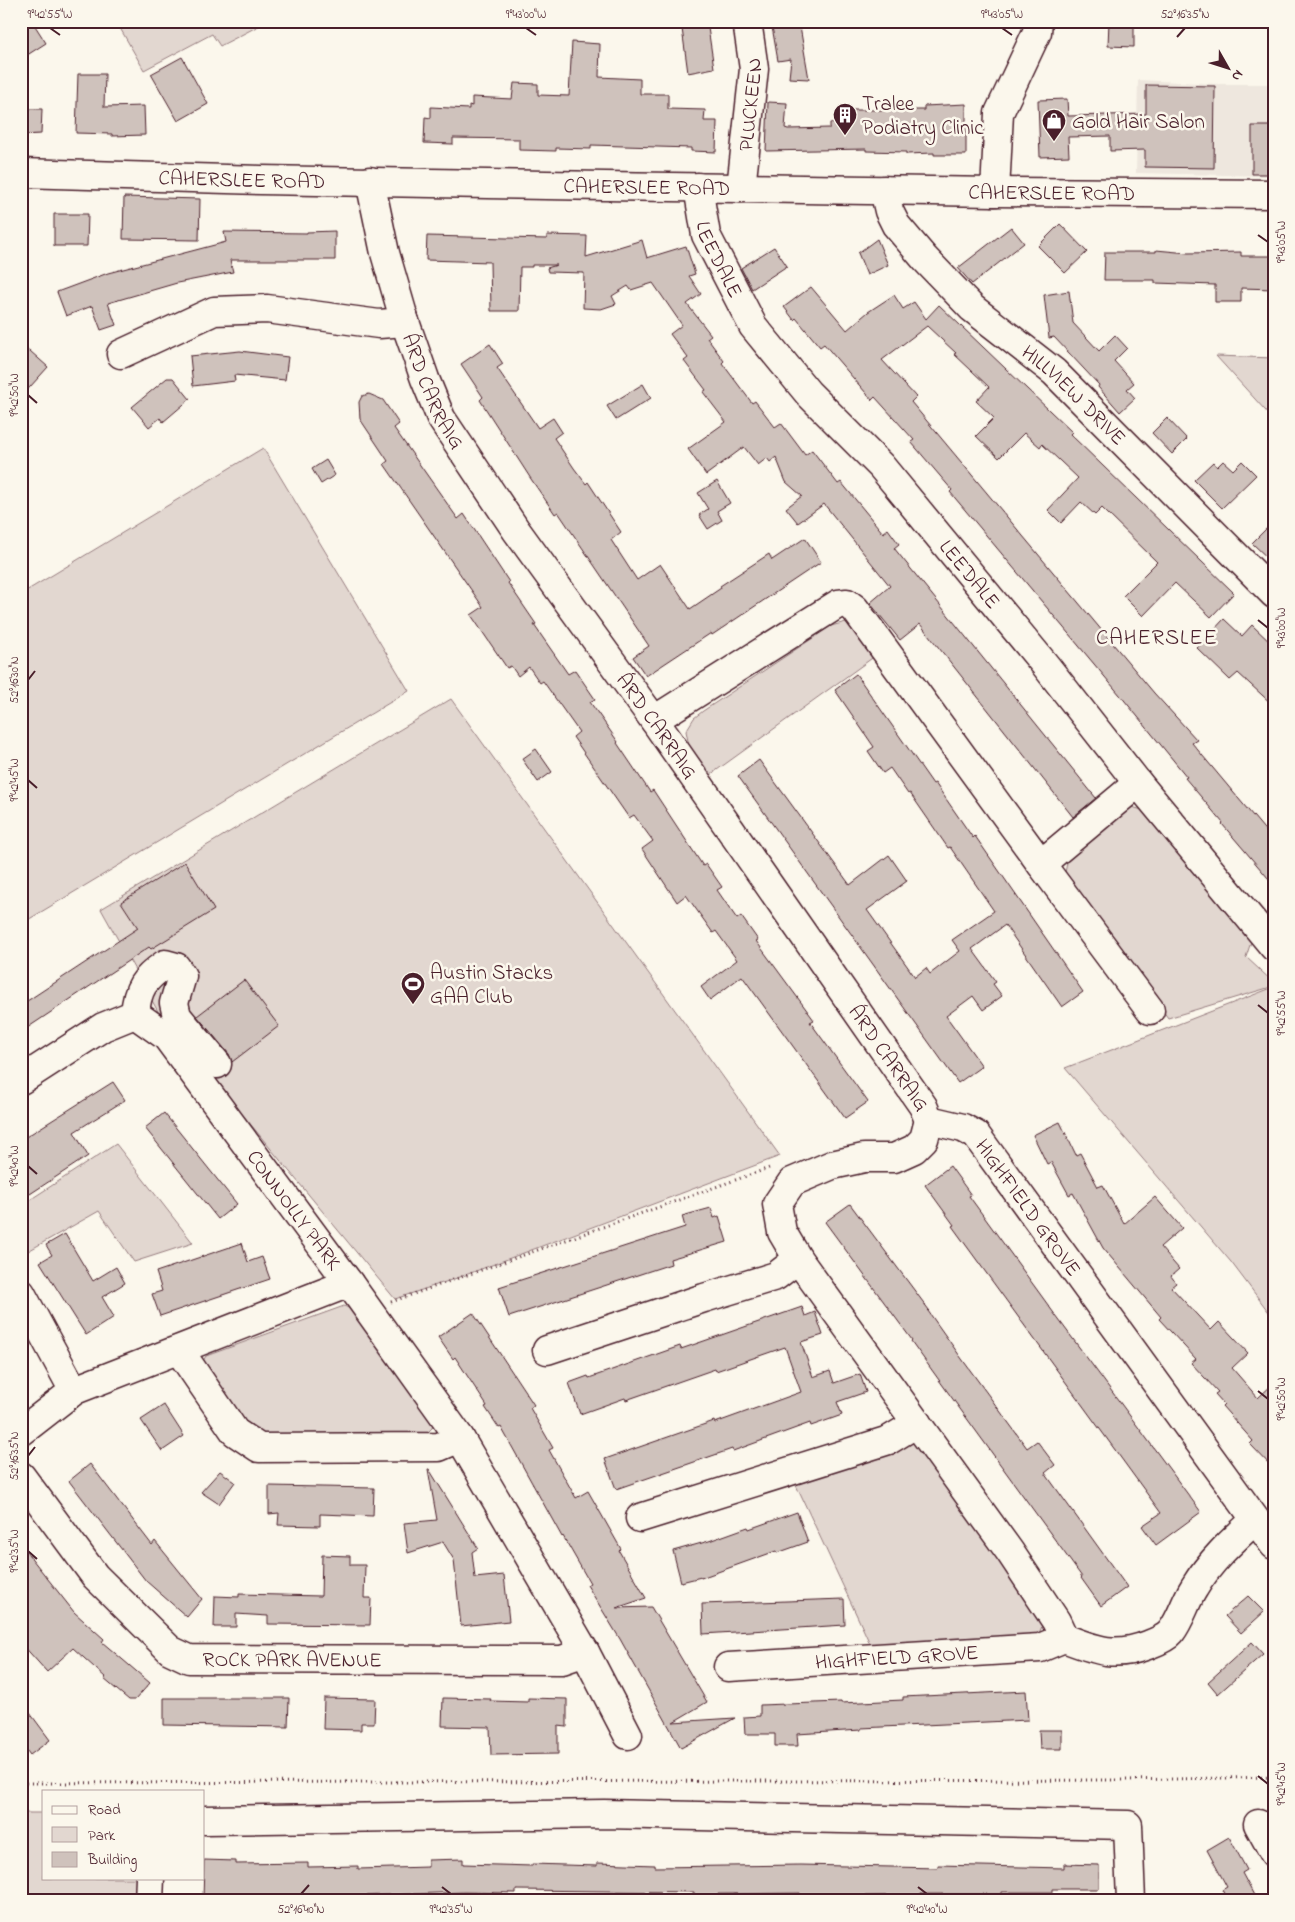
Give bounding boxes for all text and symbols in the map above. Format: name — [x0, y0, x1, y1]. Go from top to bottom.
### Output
text: 9°42'55"W — [28, 6, 72, 24]
text: 9°43'00"W — [506, 6, 546, 24]
text: 9°43'05"W — [981, 6, 1023, 24]
text: 52°16'35"N — [1160, 6, 1210, 24]
north arrow — [1202, 42, 1252, 92]
street label: PLUCKEEN — [732, 56, 771, 153]
text: N — [1226, 65, 1248, 86]
place label: Tralee Podiatry Clinic — [862, 90, 984, 146]
building icon: Tralee Podiatry Clinic — [832, 102, 858, 136]
shop icon: Gold Hair Salon — [1041, 108, 1067, 142]
place label: Gold Hair Salon — [1072, 108, 1205, 138]
street label: CAHERSLEE ROAD — [158, 164, 326, 198]
street label: CAHERSLEE ROAD — [563, 172, 731, 205]
street label: CAHERSLEE ROAD — [968, 179, 1135, 210]
street label: LEEDALE — [687, 219, 749, 304]
text: 9°43'05"W — [1273, 221, 1291, 263]
street label: ÁRD CARRAIG — [393, 329, 471, 456]
street label: HILLVIEW DRIVE — [1014, 339, 1132, 453]
text: 9°42'50"W — [6, 373, 24, 417]
street label: LEEDALE — [931, 534, 1006, 616]
text: 9°43'00"W — [1273, 608, 1291, 648]
district label: CAHERSLEE — [1096, 623, 1218, 655]
text: 52°16'30"N — [6, 656, 24, 704]
street label: ÁRD CARRAIG — [608, 667, 704, 786]
text: 9°42'45"W — [6, 759, 24, 801]
place label: Austin Stacks GAA Club — [430, 959, 553, 1013]
sports icon: Austin Stacks GAA Club — [400, 971, 426, 1005]
text: 9°42'55"W — [1273, 991, 1291, 1035]
street label: ÁRD CARRAIG — [840, 999, 935, 1118]
street label: HIGHFIELD GROVE — [967, 1133, 1087, 1283]
street label: CONNOLLY PARK — [238, 1144, 348, 1278]
text: 9°42'40"W — [6, 1145, 24, 1187]
text: 9°42'50"W — [1273, 1377, 1291, 1421]
text: 52°16'35"N — [6, 1431, 24, 1481]
text: 9°42'35"W — [6, 1530, 24, 1572]
street label: HIGHFIELD GROVE — [814, 1639, 979, 1679]
street label: ROCK PARK AVENUE — [203, 1646, 382, 1677]
text: 9°42'45"W — [1273, 1763, 1291, 1805]
legend — [42, 1790, 205, 1880]
text: Road — [88, 1799, 121, 1821]
text: Park — [88, 1825, 116, 1847]
text: Building — [87, 1849, 137, 1872]
text: 52°16'40"N — [277, 1901, 325, 1919]
text: 9°42'35"W — [430, 1901, 472, 1919]
text: 9°42'40"W — [906, 1901, 948, 1919]

